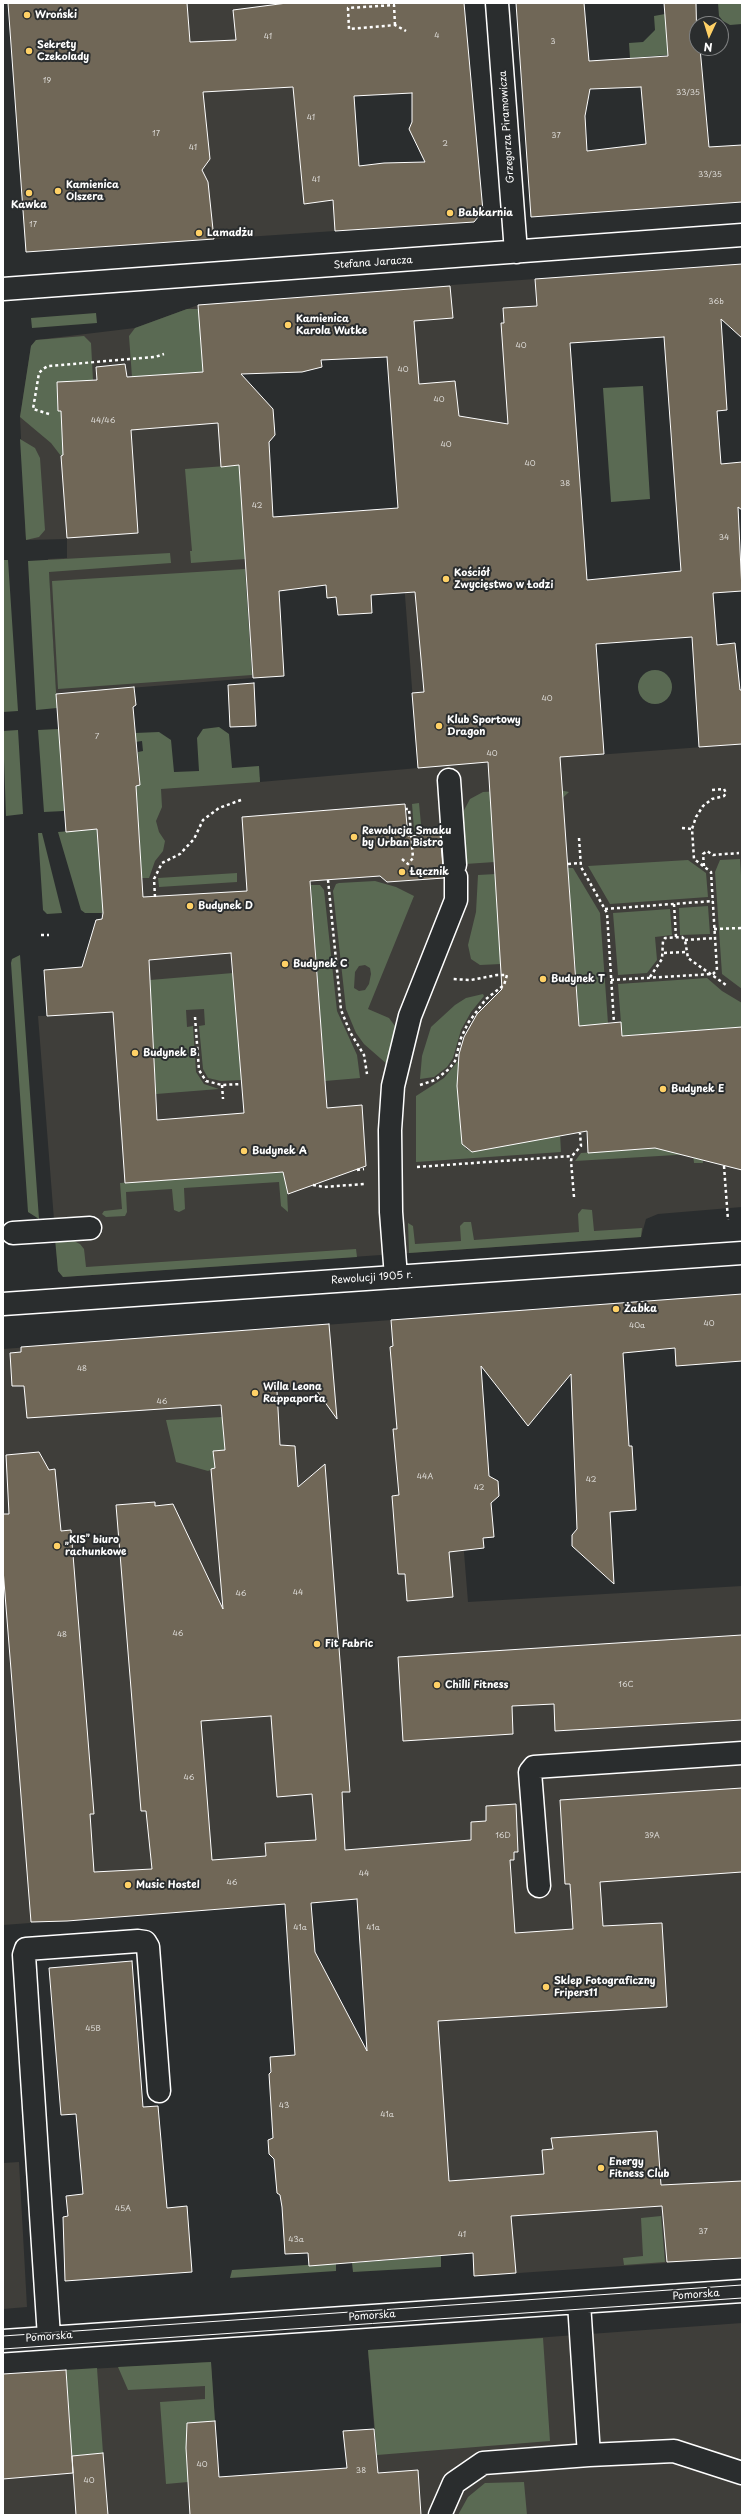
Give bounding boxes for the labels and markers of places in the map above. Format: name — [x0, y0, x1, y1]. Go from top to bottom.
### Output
place label: Wroński — [35, 9, 77, 21]
marker: Wroński — [22, 10, 32, 20]
place label: Sekrety Czekolady — [37, 39, 89, 62]
marker: Sekrety Czekolady — [24, 46, 34, 56]
place label: Kamienica Olszera — [66, 179, 119, 202]
marker: Kamienica Olszera — [53, 186, 63, 196]
marker: Kawka — [24, 188, 34, 198]
place label: Kawka — [11, 199, 47, 211]
place label: Babkarnia — [458, 207, 513, 219]
marker: Babkarnia — [445, 208, 455, 218]
place label: Lamadżu — [207, 227, 253, 239]
marker: Lamadżu — [194, 228, 204, 238]
place label: Kamienica Karola Wutke — [296, 313, 367, 336]
marker: Kamienica Karola Wutke — [283, 320, 293, 330]
place label: Kościół Zwycięstwo w Łodzi — [454, 567, 553, 590]
marker: Kościół Zwycięstwo w Łodzi — [441, 574, 451, 584]
place label: Klub Sportowy Dragon — [447, 714, 521, 738]
marker: Klub Sportowy Dragon — [434, 721, 444, 731]
place label: Rewolucja Smaku by Urban Bistro — [362, 825, 451, 848]
marker: Rewolucja Smaku by Urban Bistro — [349, 832, 359, 842]
place label: Łącznik — [410, 866, 449, 878]
marker: Łącznik — [397, 867, 407, 877]
place label: Budynek D — [198, 900, 253, 912]
marker: Budynek D — [185, 901, 195, 911]
place label: Budynek C — [293, 958, 347, 970]
marker: Budynek C — [280, 959, 290, 969]
place label: Budynek T — [551, 973, 605, 985]
marker: Budynek T — [538, 974, 548, 984]
place label: Budynek B — [143, 1047, 197, 1059]
marker: Budynek B — [130, 1048, 140, 1058]
place label: Budynek E — [671, 1083, 724, 1095]
marker: Budynek E — [658, 1084, 668, 1094]
place label: Budynek A — [252, 1145, 307, 1157]
marker: Budynek A — [239, 1146, 249, 1156]
place label: Żabka — [624, 1303, 657, 1315]
marker: Żabka — [611, 1304, 621, 1314]
place label: Willa Leona Rappaporta — [263, 1381, 326, 1404]
marker: Willa Leona Rappaporta — [250, 1388, 260, 1398]
place label: „KIS” biuro rachunkowe — [65, 1534, 126, 1558]
marker: „KIS” biuro rachunkowe — [52, 1541, 62, 1551]
place label: Fit Fabric — [325, 1638, 373, 1650]
marker: Fit Fabric — [312, 1639, 322, 1649]
place label: Chilli Fitness — [445, 1679, 508, 1691]
marker: Chilli Fitness — [432, 1680, 442, 1690]
place label: Music Hostel — [136, 1879, 200, 1891]
marker: Music Hostel — [123, 1880, 133, 1890]
place label: Sklep Fotograficzny Fripers11 — [554, 1975, 655, 1998]
marker: Sklep Fotograficzny Fripers11 — [541, 1982, 551, 1992]
place label: Energy Fitness Club — [609, 2156, 669, 2180]
marker: Energy Fitness Club — [596, 2163, 606, 2173]

